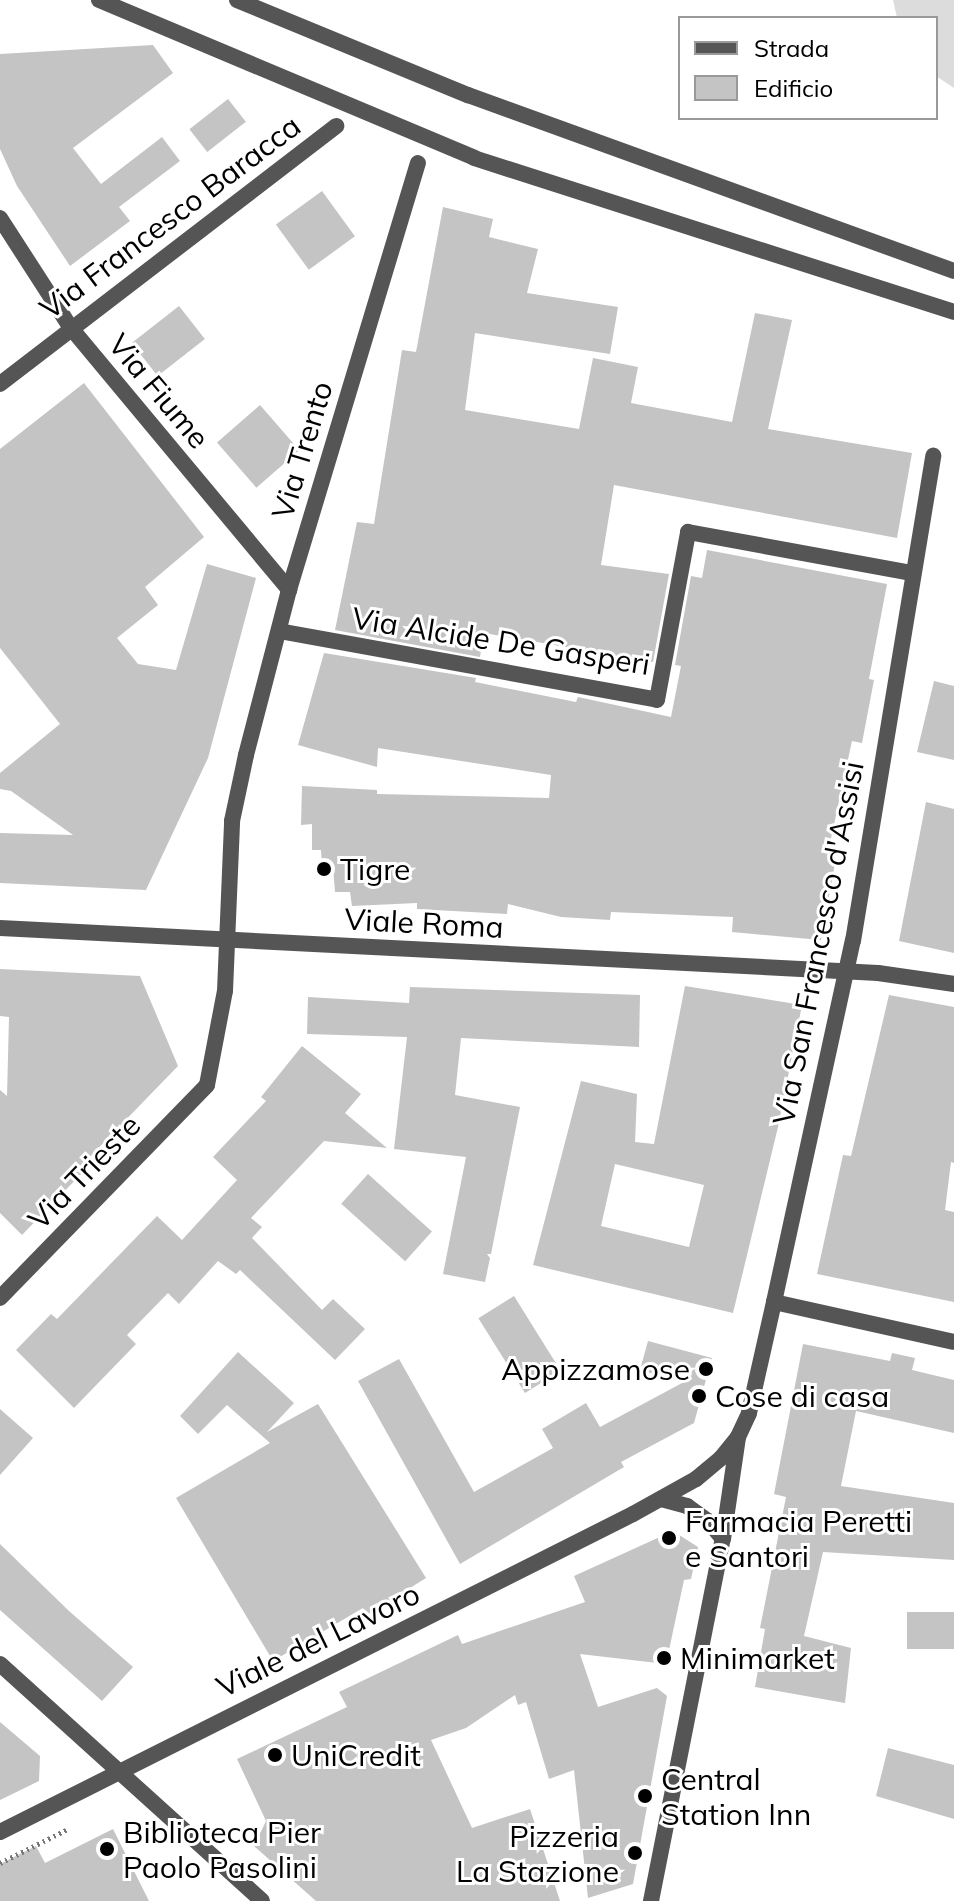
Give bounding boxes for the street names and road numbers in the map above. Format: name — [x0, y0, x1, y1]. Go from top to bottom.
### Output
street label: Via Francesco Baracca — [33, 107, 307, 327]
street label: Via Fiume — [101, 327, 217, 455]
street label: Via Trento — [264, 377, 340, 523]
street label: Via Alcide De Gasperi — [350, 600, 652, 682]
street label: Via San Francesco d'Assisi — [765, 758, 871, 1128]
street label: Viale Roma — [344, 901, 504, 945]
street label: Via Trieste — [21, 1107, 147, 1237]
street label: Viale del Lavoro — [211, 1575, 425, 1705]

